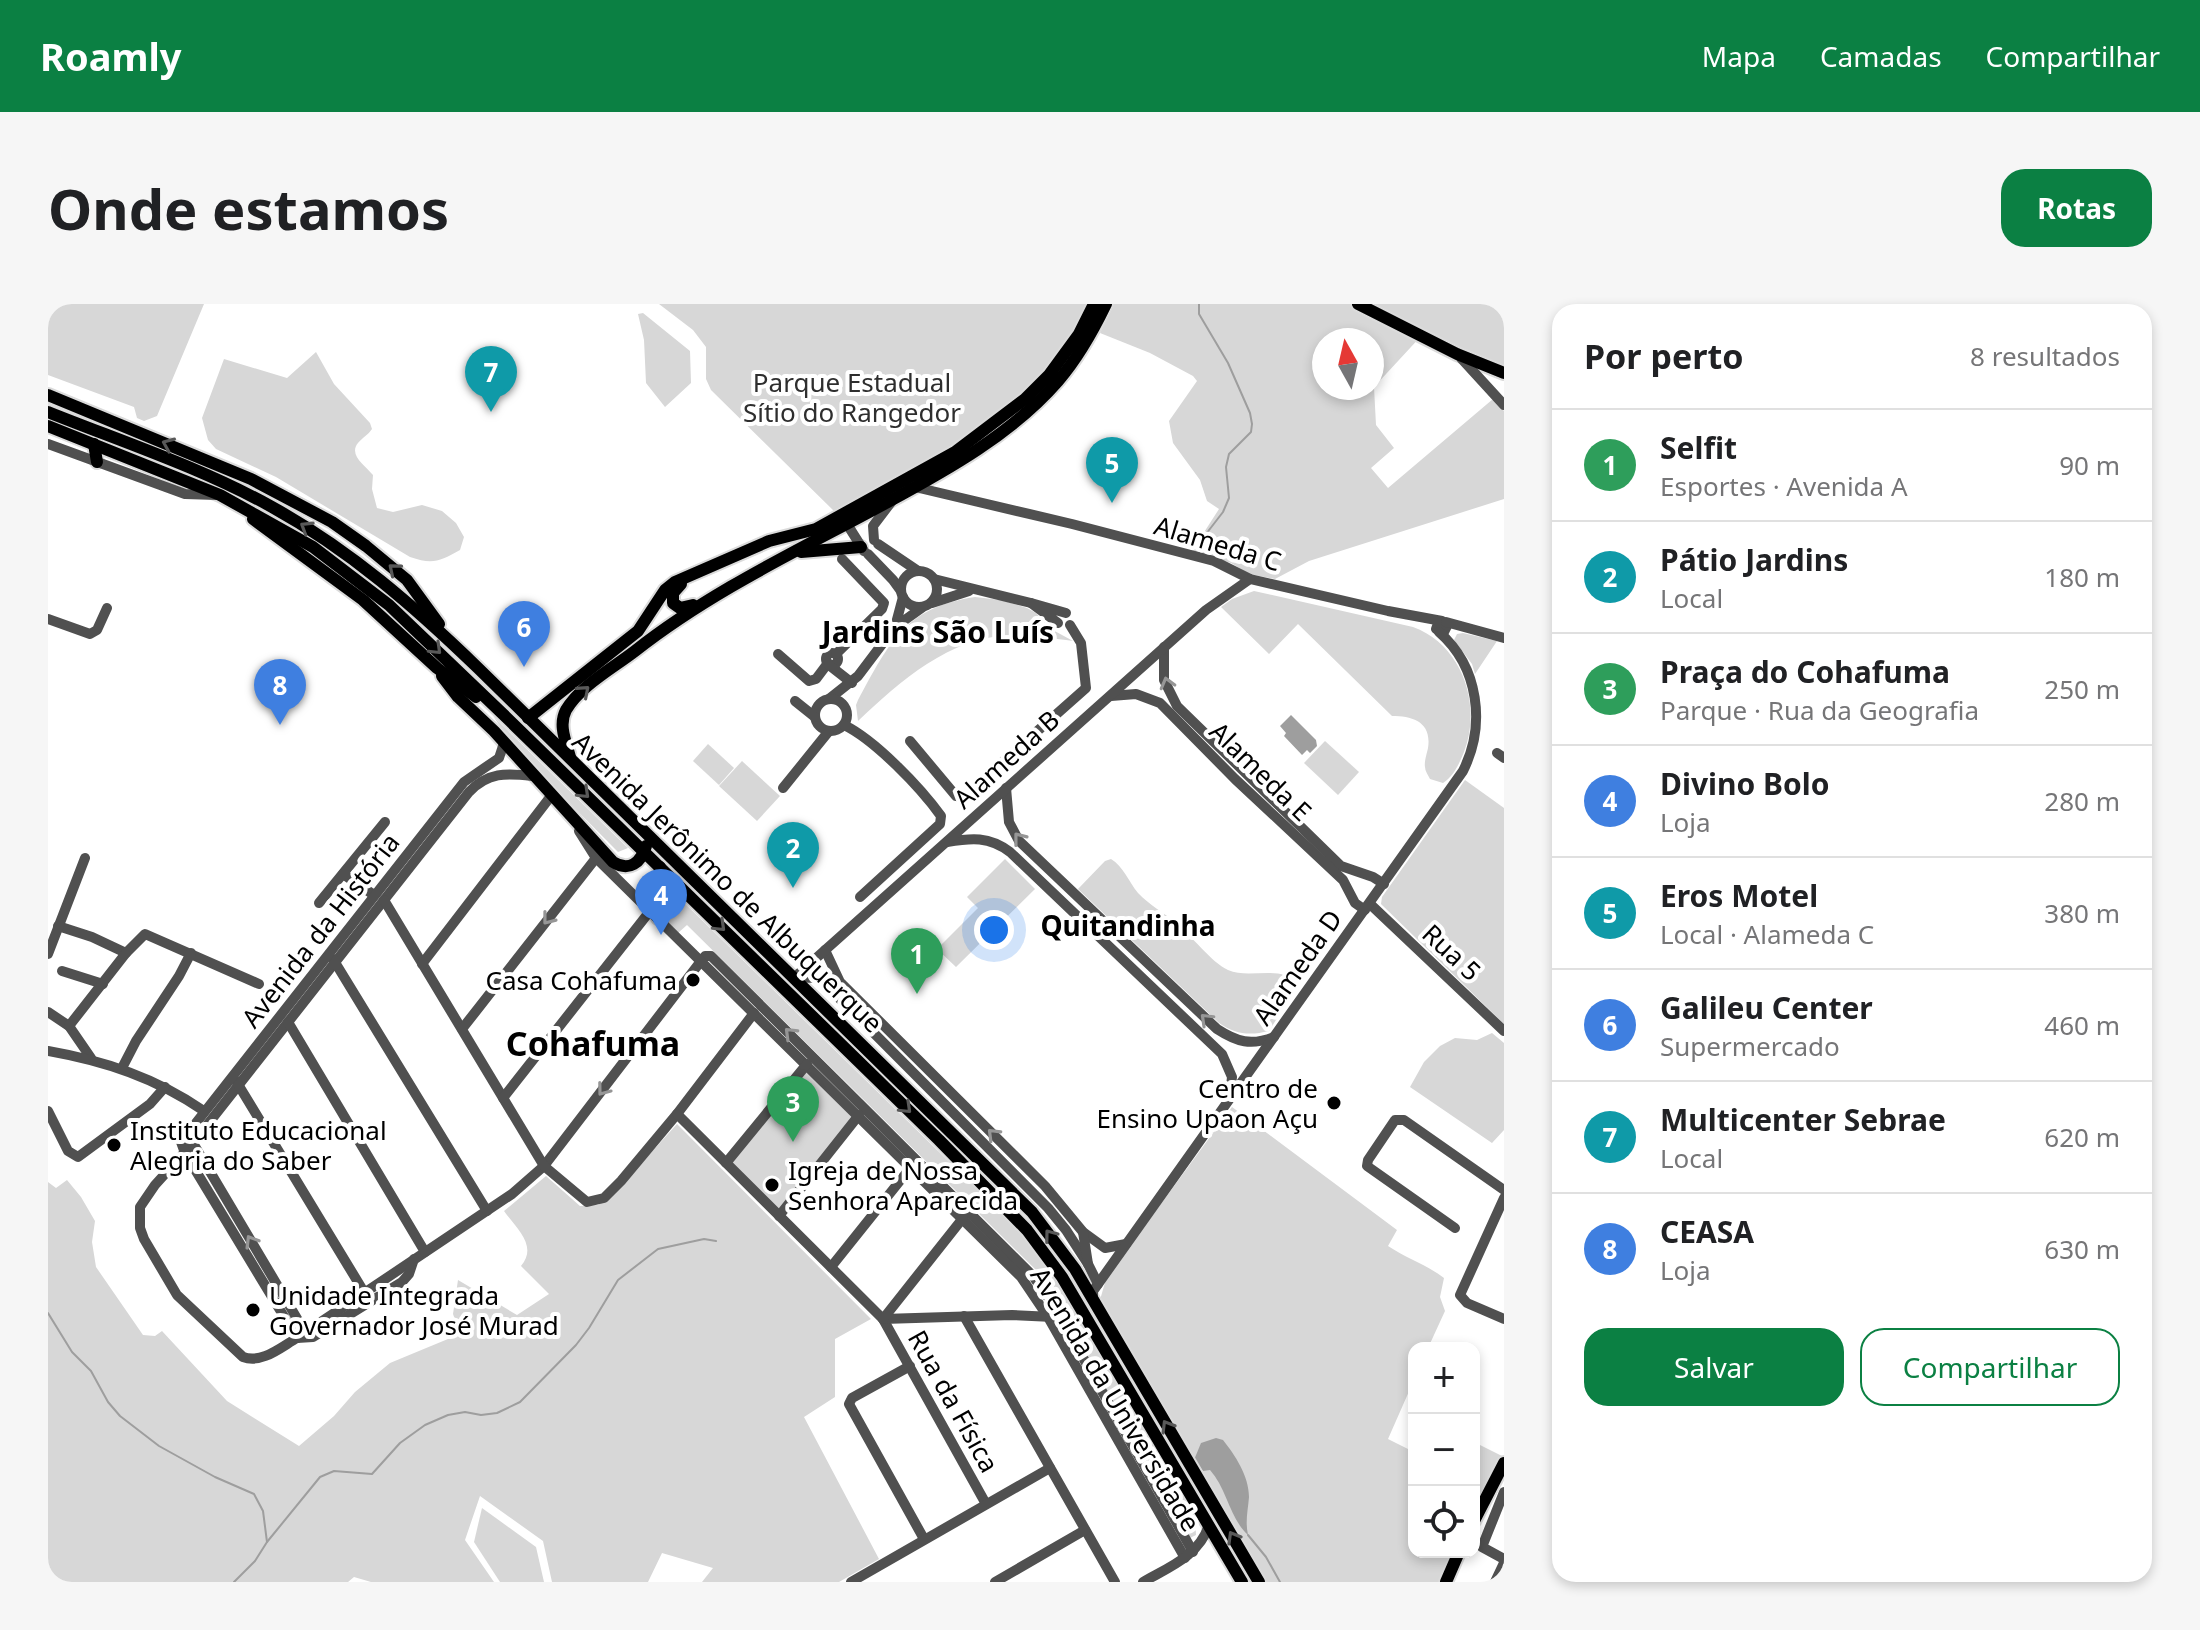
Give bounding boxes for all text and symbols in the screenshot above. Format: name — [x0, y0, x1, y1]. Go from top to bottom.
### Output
text: Roamly — [40, 30, 182, 82]
text: Mapa — [1702, 37, 1776, 75]
text: Camadas — [1820, 37, 1942, 75]
text: Compartilhar — [1986, 37, 2160, 75]
button: Rotas — [2001, 169, 2152, 247]
text: Onde estamos — [48, 170, 449, 246]
north arrow — [1312, 328, 1384, 400]
text: Por perto — [1584, 333, 1743, 379]
text: 8 resultados — [1970, 338, 2120, 374]
pin: 7 — [465, 346, 517, 412]
park label: Parque Estadual Sítio do Rangedor — [743, 364, 961, 430]
text: Selfit — [1660, 427, 1737, 468]
one-way arrow — [162, 437, 176, 453]
pin: 5 — [1086, 437, 1138, 503]
text: 1 — [1603, 447, 1617, 483]
text: 90 m — [2059, 447, 2120, 483]
text: Esportes · Avenida A — [1660, 468, 1908, 504]
street label: Alameda C — [1150, 507, 1286, 579]
one-way arrow — [300, 522, 314, 537]
text: Pátio Jardins — [1660, 539, 1848, 580]
text: 2 — [1603, 559, 1617, 595]
text: 180 m — [2044, 559, 2120, 595]
one-way arrow — [389, 564, 403, 579]
text: Local — [1660, 580, 1723, 616]
pin: 6 — [498, 601, 550, 667]
district label: Jardins São Luís — [819, 611, 1054, 652]
one-way arrow — [427, 640, 441, 655]
text: Praça do Cohafuma — [1660, 651, 1950, 692]
pin: 8 — [254, 659, 306, 725]
text: 3 — [1603, 671, 1617, 707]
text: 250 m — [2044, 671, 2120, 707]
one-way arrow — [1159, 676, 1176, 690]
one-way arrow — [575, 686, 590, 701]
text: Parque · Rua da Geografia — [1660, 692, 1979, 728]
street label: Alameda B — [945, 702, 1067, 816]
street label: Alameda E — [1202, 713, 1320, 829]
street label: Avenida Jerônimo de Albuquerque — [565, 724, 891, 1040]
text: Divino Bolo — [1660, 763, 1829, 804]
text: 4 — [1603, 783, 1617, 819]
text: 280 m — [2044, 783, 2120, 819]
one-way arrow — [575, 784, 589, 798]
text: Loja — [1660, 804, 1711, 840]
pin: 2 — [767, 822, 819, 888]
street label: Avenida da História — [233, 825, 407, 1035]
one-way arrow — [1015, 833, 1029, 848]
pin: 4 — [635, 869, 687, 935]
text: Eros Motel — [1660, 875, 1818, 916]
text: 5 — [1603, 895, 1617, 931]
text: 380 m — [2044, 895, 2120, 931]
street label: Alameda D — [1244, 902, 1350, 1032]
district label: Quitandinha — [1040, 906, 1216, 944]
one-way arrow — [544, 910, 558, 925]
your location — [974, 910, 1014, 950]
street label: Rua 5 — [1415, 915, 1489, 989]
text: Local · Alameda C — [1660, 916, 1874, 952]
one-way arrow — [711, 917, 725, 931]
pin: 1 — [891, 928, 943, 994]
place label: Casa Cohafuma — [485, 962, 677, 998]
marker: Casa Cohafuma — [684, 971, 702, 989]
text: Galileu Center — [1660, 987, 1873, 1028]
text: 6 — [1603, 1007, 1617, 1043]
text: 460 m — [2044, 1007, 2120, 1043]
one-way arrow — [1201, 1014, 1215, 1028]
district label: Cohafuma — [506, 1020, 680, 1066]
one-way arrow — [785, 1028, 799, 1042]
text: Supermercado — [1660, 1028, 1840, 1064]
place label: Centro de Ensino Upaon Açu — [1096, 1070, 1318, 1136]
pin: 3 — [767, 1076, 819, 1142]
one-way arrow — [598, 1081, 612, 1095]
marker: Centro de Ensino Upaon Açu — [1325, 1094, 1343, 1112]
one-way arrow — [897, 1099, 911, 1113]
text: Multicenter Sebrae — [1660, 1099, 1946, 1140]
place label: Instituto Educacional Alegria do Saber — [130, 1112, 387, 1178]
text: 7 — [1603, 1119, 1617, 1155]
text: 620 m — [2044, 1119, 2120, 1155]
one-way arrow — [987, 1128, 1002, 1143]
marker: Instituto Educacional Alegria do Saber — [105, 1136, 123, 1154]
text: Local — [1660, 1140, 1723, 1176]
place label: Igreja de Nossa Senhora Aparecida — [788, 1152, 1018, 1218]
marker: Igreja de Nossa Senhora Aparecida — [763, 1176, 781, 1194]
text: CEASA — [1660, 1211, 1754, 1252]
one-way arrow — [1045, 1229, 1059, 1243]
text: 8 — [1603, 1231, 1617, 1267]
text: 630 m — [2044, 1231, 2120, 1267]
one-way arrow — [245, 1235, 261, 1250]
text: Loja — [1660, 1252, 1711, 1288]
street label: Avenida da Universidade — [1023, 1260, 1209, 1538]
place label: Unidade Integrada Governador José Murad — [269, 1277, 559, 1343]
marker: Unidade Integrada Governador José Murad — [244, 1301, 262, 1319]
street label: Rua da Física — [900, 1323, 1008, 1479]
button: Salvar — [1584, 1328, 1844, 1406]
button: Compartilhar — [1860, 1328, 2120, 1406]
map controls — [1408, 1342, 1480, 1558]
button: + — [1408, 1342, 1480, 1414]
button: − — [1408, 1414, 1480, 1486]
one-way arrow — [1161, 1420, 1177, 1435]
button: locate — [1408, 1486, 1480, 1558]
one-way arrow — [1227, 1532, 1243, 1546]

